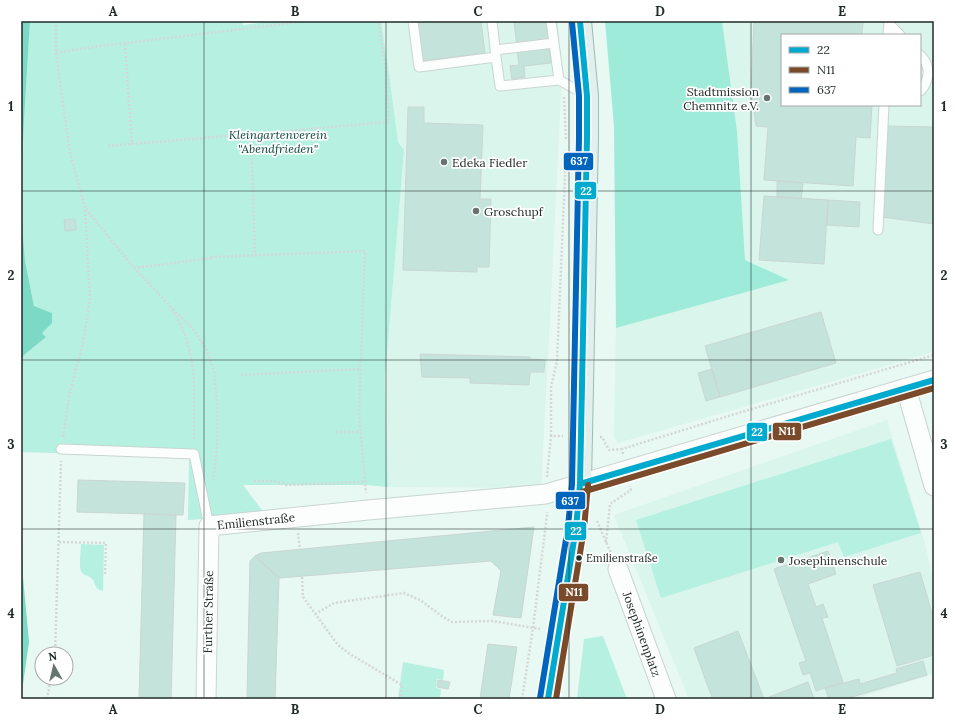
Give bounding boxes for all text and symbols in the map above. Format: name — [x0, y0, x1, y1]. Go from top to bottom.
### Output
text: A — [109, 3, 118, 20]
text: B — [291, 3, 300, 20]
text: C — [474, 3, 483, 20]
text: D — [655, 3, 665, 20]
text: E — [838, 3, 846, 20]
legend — [781, 34, 921, 106]
text: 22 — [817, 42, 830, 57]
text: N11 — [817, 62, 835, 77]
text: 637 — [817, 82, 836, 97]
place label: Stadtmission Chemnitz e.V. — [683, 84, 759, 113]
marker: Stadtmission Chemnitz e.V. — [762, 93, 772, 103]
text: 1 — [8, 98, 14, 115]
text: 1 — [941, 98, 947, 115]
park label: Kleingartenverein "Abendfrieden" — [229, 127, 328, 156]
line badge: 637 — [563, 152, 594, 171]
text: 637 — [570, 154, 588, 168]
place label: Edeka Fiedler — [452, 155, 528, 170]
marker: Edeka Fiedler — [439, 157, 449, 167]
line badge: 22 — [574, 181, 597, 200]
text: 22 — [580, 184, 592, 198]
place label: Groschupf — [484, 204, 544, 219]
marker: Groschupf — [471, 206, 481, 216]
text: 2 — [8, 267, 15, 284]
text: 2 — [941, 267, 948, 284]
line badge: 22 — [746, 422, 768, 442]
line badge: N11 — [772, 422, 802, 441]
text: N11 — [778, 424, 796, 438]
text: 22 — [751, 425, 763, 439]
text: 3 — [7, 436, 15, 453]
text: 3 — [940, 436, 948, 453]
line badge: 637 — [555, 491, 586, 510]
text: 637 — [561, 494, 579, 508]
street label: Emilienstraße — [216, 509, 296, 533]
line badge: 22 — [564, 521, 587, 541]
text: 22 — [570, 524, 582, 538]
place label: Emilienstraße — [586, 551, 658, 565]
marker: Emilienstraße — [574, 553, 584, 563]
place label: Josephinenschule — [788, 553, 888, 568]
marker: Josephinenschule — [776, 555, 786, 565]
street label: Further Straße — [200, 570, 216, 654]
line badge: N11 — [558, 583, 589, 602]
text: N11 — [565, 585, 583, 599]
street label: Josephinenplatz — [619, 588, 664, 679]
text: 4 — [7, 605, 15, 622]
text: 4 — [940, 605, 948, 622]
north arrow — [34, 646, 74, 686]
text: N — [47, 649, 58, 664]
text: A — [109, 701, 118, 718]
text: B — [291, 701, 300, 718]
text: C — [474, 701, 483, 718]
text: D — [655, 701, 665, 718]
text: E — [838, 701, 846, 718]

